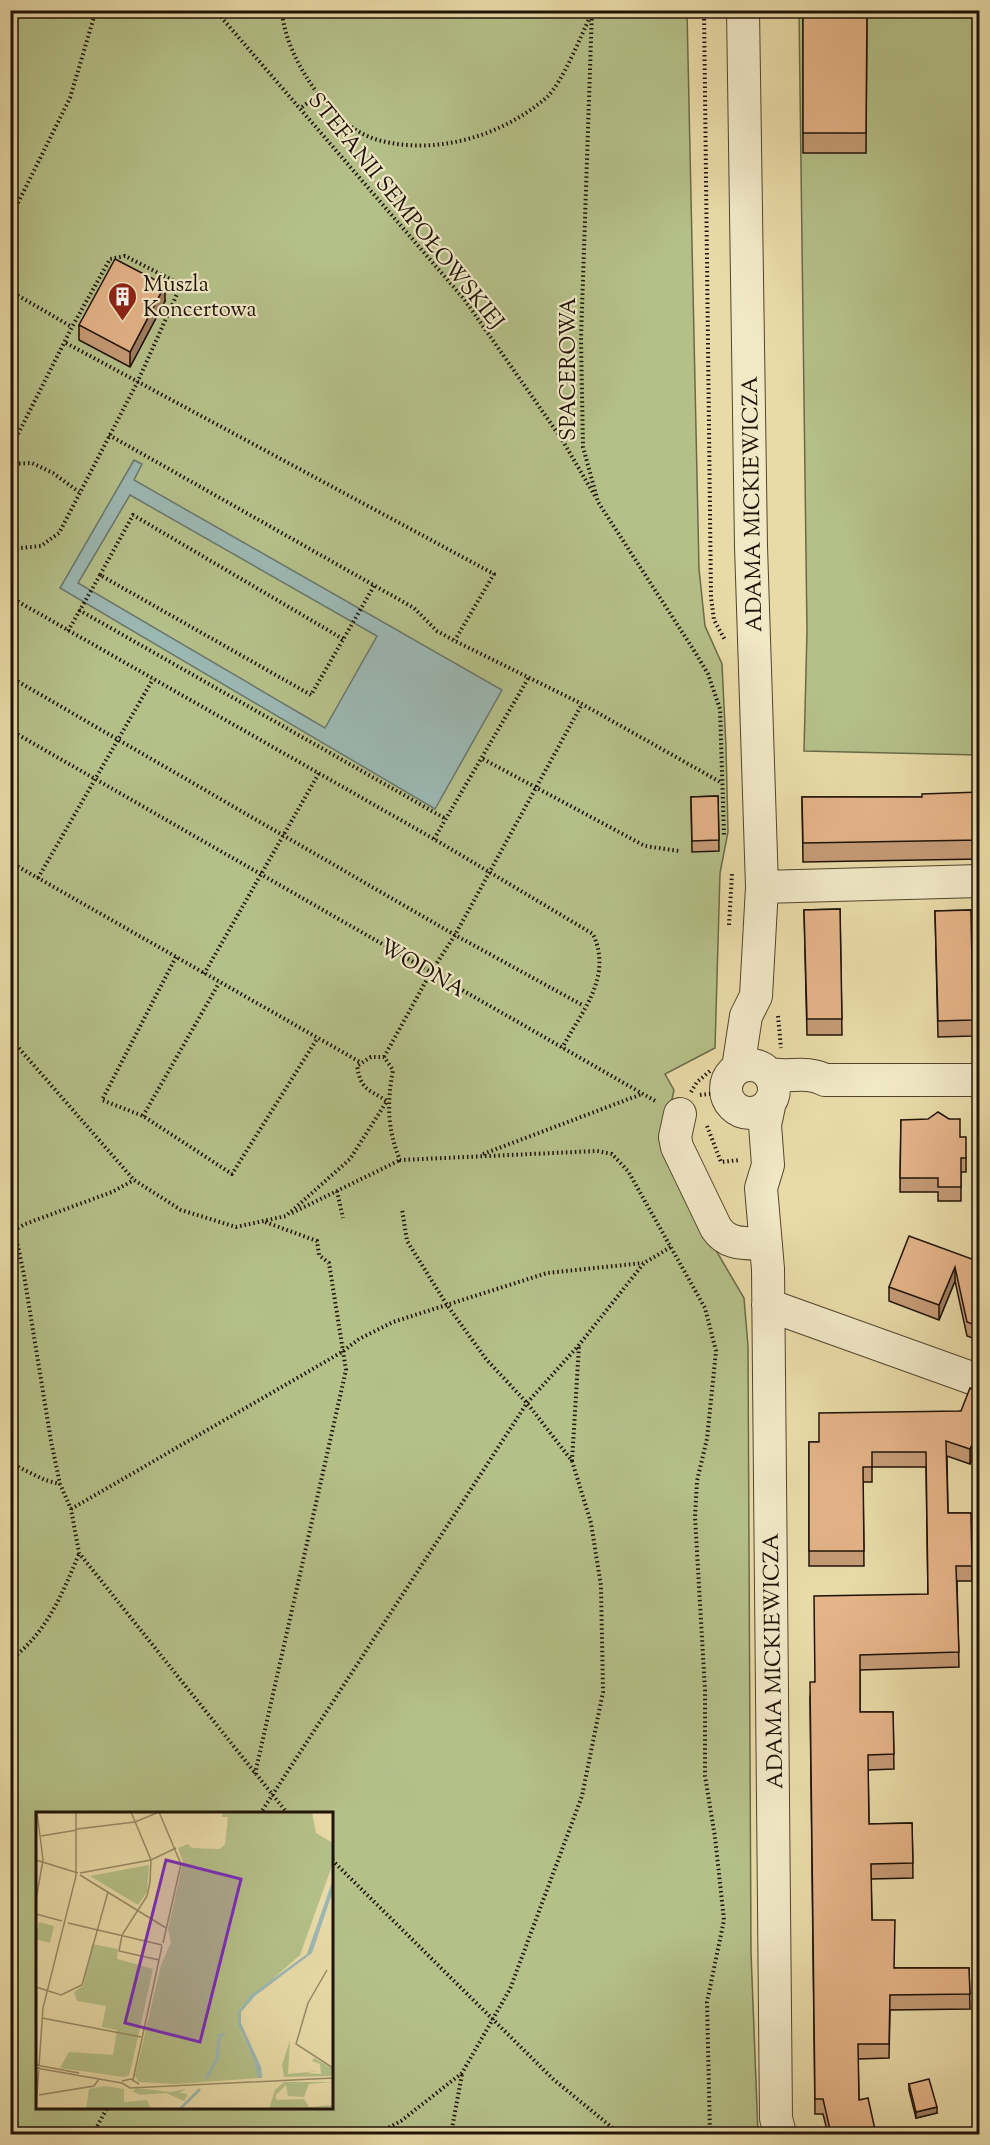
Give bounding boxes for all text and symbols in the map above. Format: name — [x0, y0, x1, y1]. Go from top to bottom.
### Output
street label: STEFANII SEMPOŁOWSKIEJ — [299, 87, 510, 337]
place label: Muszla Koncertowa — [143, 270, 257, 327]
building icon: Muszla Koncertowa — [106, 280, 138, 322]
street label: SPACEROWA — [554, 297, 586, 441]
street label: ADAMA MICKIEWICZA — [736, 376, 772, 632]
street label: WODNA — [372, 932, 471, 1007]
street label: ADAMA MICKIEWICZA — [757, 1533, 793, 1789]
inset map — [36, 1812, 333, 2109]

